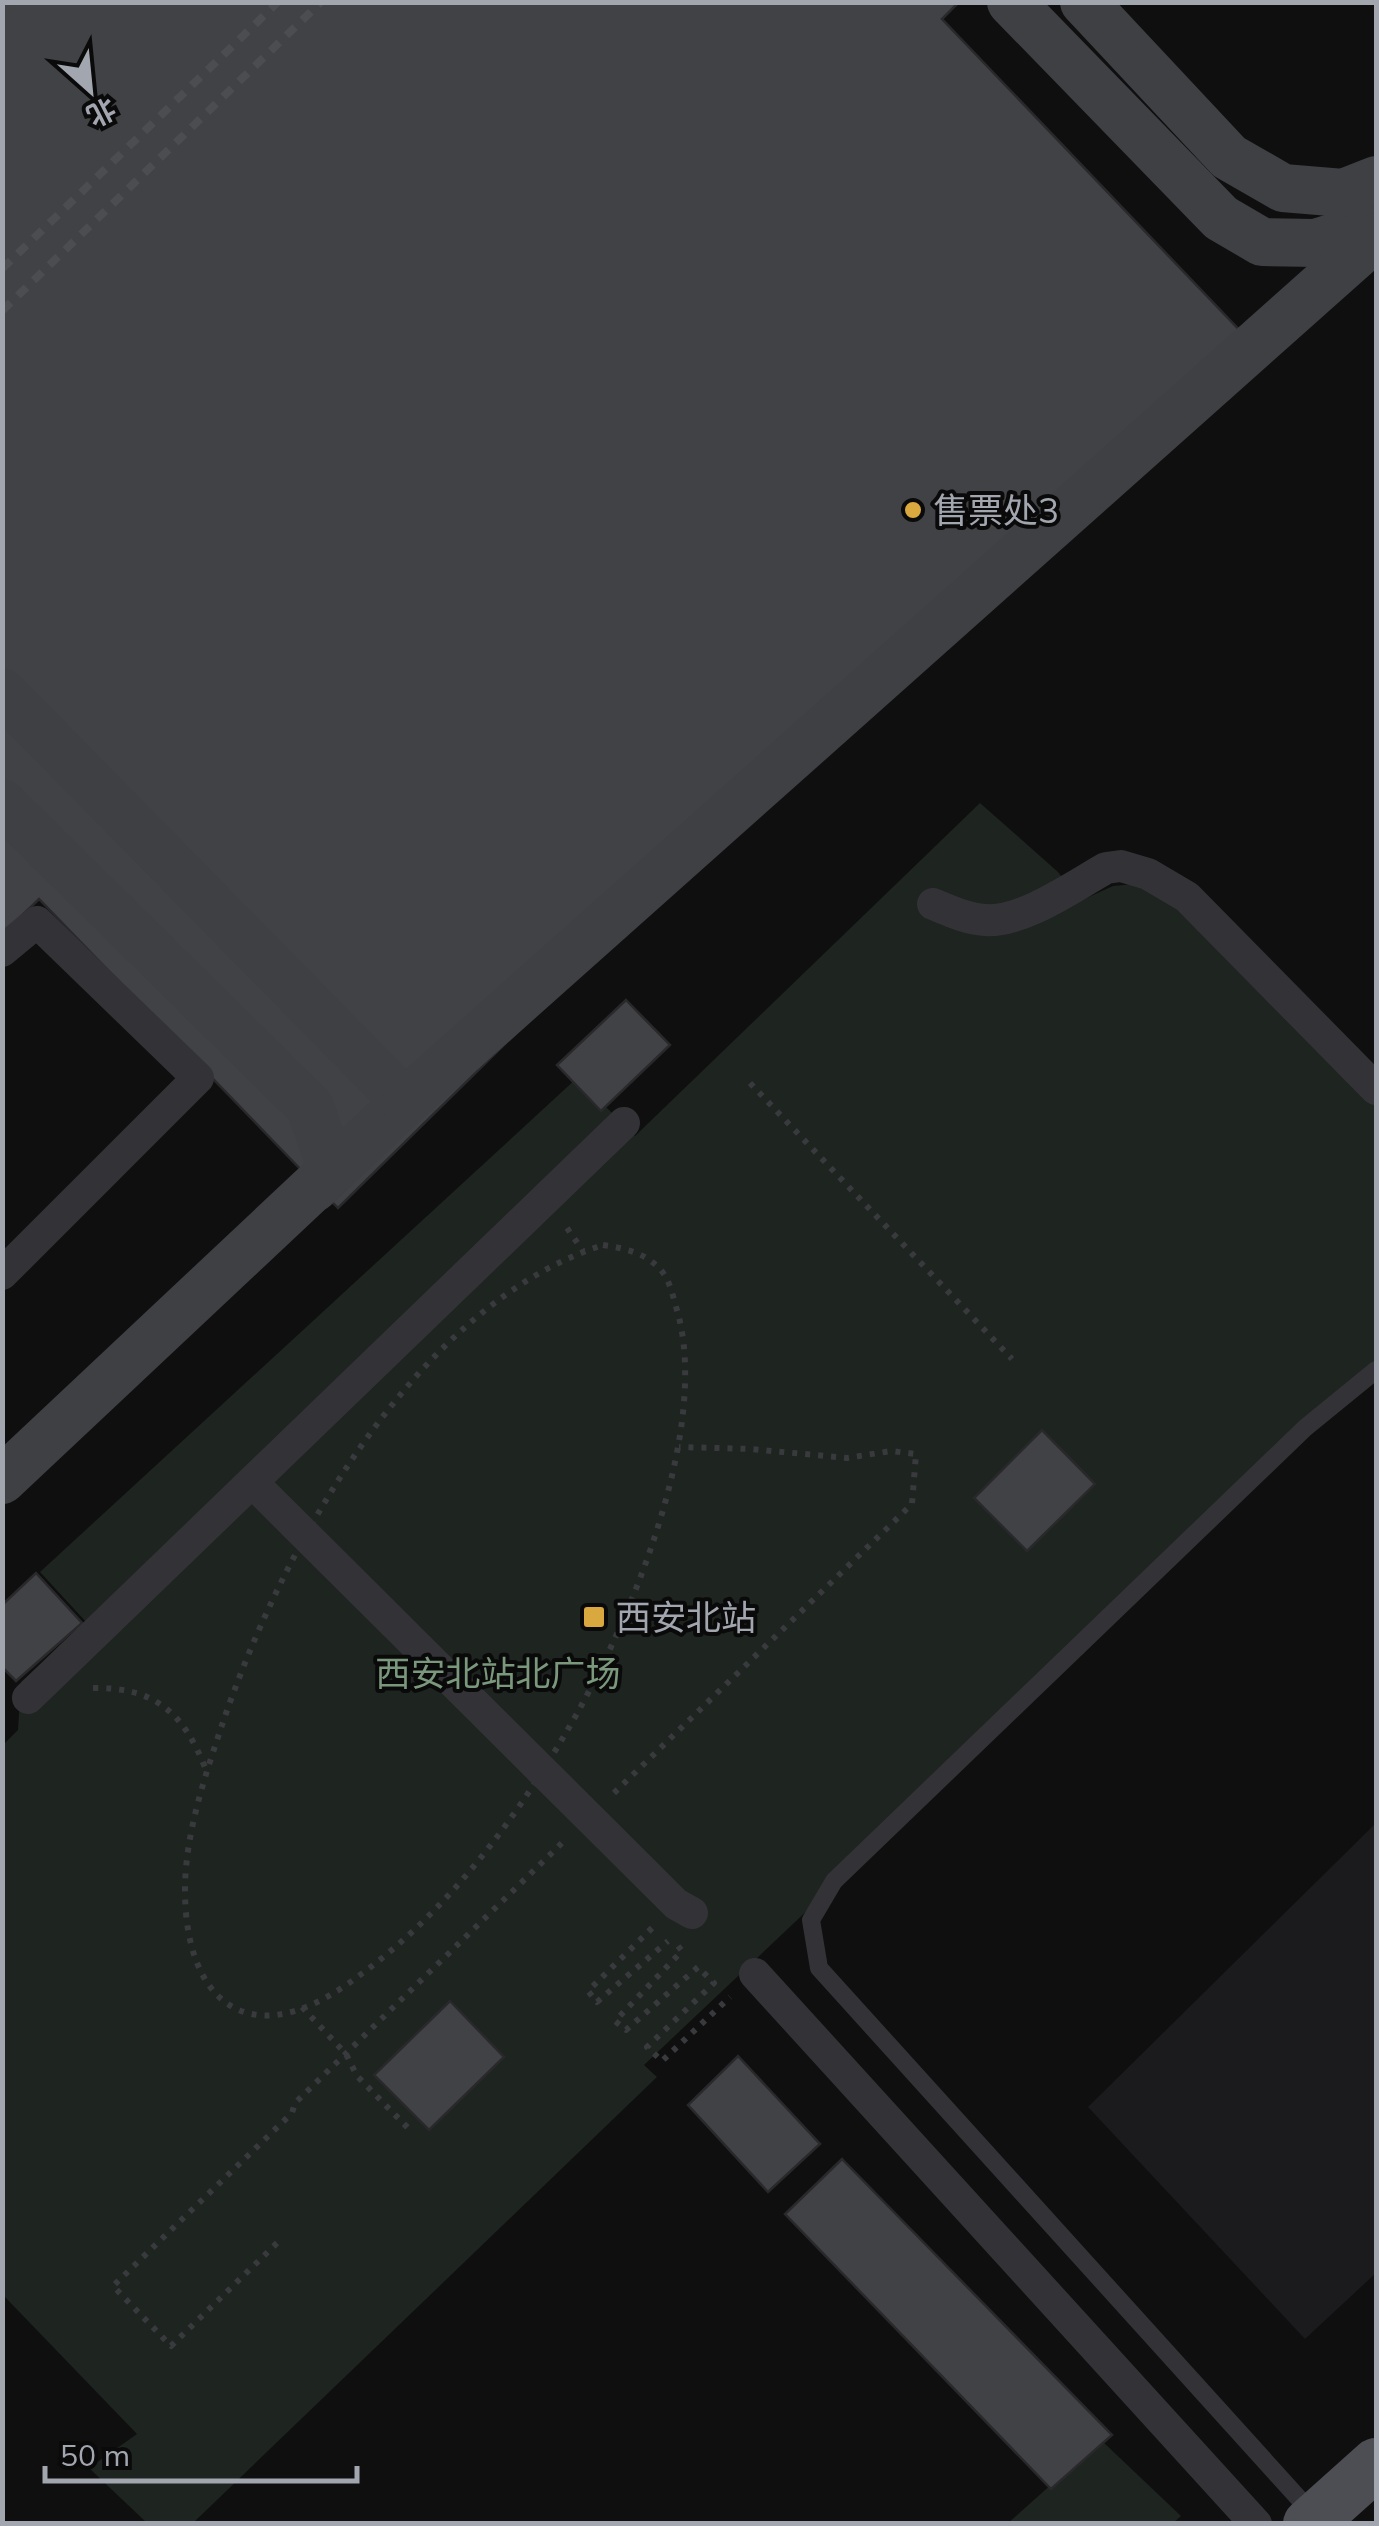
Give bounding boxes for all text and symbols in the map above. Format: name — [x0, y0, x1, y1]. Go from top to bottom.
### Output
north arrow — [40, 40, 140, 140]
text: 北 — [81, 91, 122, 135]
place label: 售票处3 — [933, 488, 1059, 532]
marker: 售票处3 — [902, 499, 924, 521]
place label: 西安北站 — [616, 1595, 756, 1639]
marker: 西安北站 — [581, 1604, 607, 1630]
park label: 西安北站北广场 — [375, 1651, 621, 1695]
scale bar — [45, 2421, 358, 2483]
text: 50 m — [60, 2436, 130, 2474]

